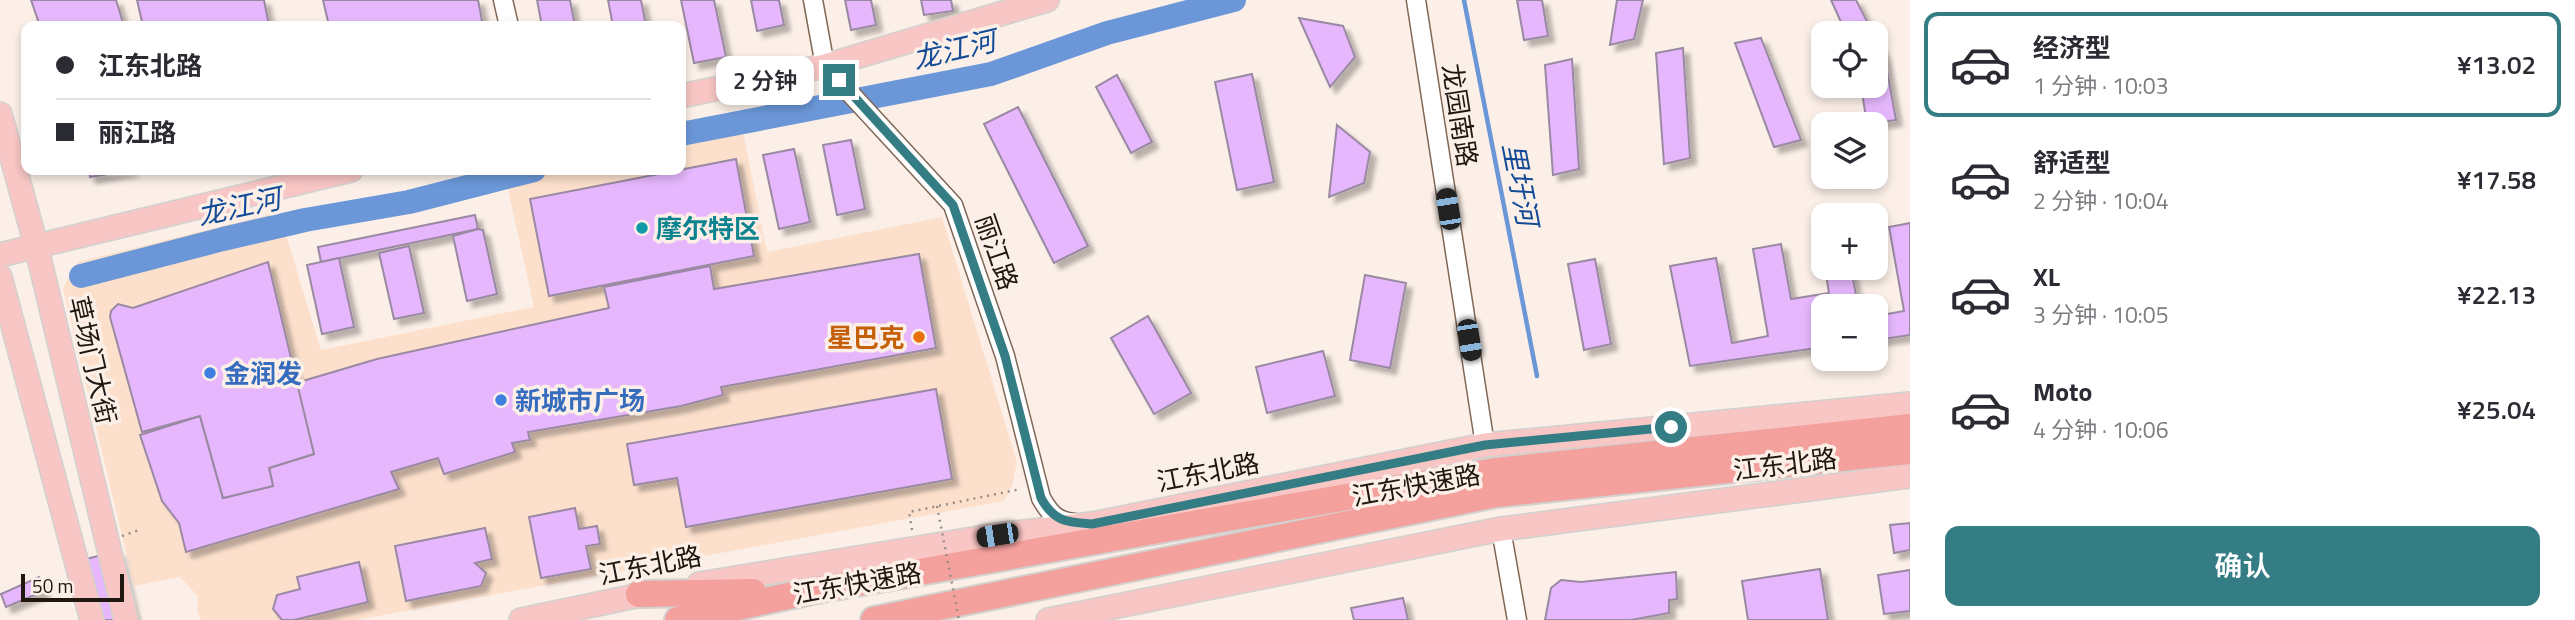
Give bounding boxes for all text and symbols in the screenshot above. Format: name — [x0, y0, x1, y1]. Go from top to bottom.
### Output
water label: 龙江河 — [908, 17, 1005, 79]
map controls — [1811, 21, 1888, 371]
button: locate — [1811, 21, 1888, 98]
text: 经济型 — [2033, 28, 2111, 67]
icon: car — [1949, 33, 2012, 96]
text: ¥13.02 — [2457, 45, 2536, 84]
text: 江东北路 — [98, 46, 202, 85]
callout: 2 分钟 — [716, 56, 814, 104]
street label: 龙园南路 — [1433, 61, 1487, 169]
text: 2 分钟 — [733, 63, 797, 98]
route end — [823, 64, 855, 96]
text: 1 分钟 · 10:03 — [2033, 68, 2169, 103]
button: layers — [1811, 112, 1888, 189]
text: 丽江路 — [98, 113, 176, 152]
water label: 里圩河 — [1492, 139, 1551, 234]
text: 舒适型 — [2033, 143, 2111, 182]
icon: car — [1949, 148, 2012, 211]
text: ¥17.58 — [2457, 160, 2536, 199]
water label: 龙江河 — [193, 175, 289, 236]
text: 2 分钟 · 10:04 — [2033, 183, 2169, 218]
car — [1435, 187, 1462, 231]
button: + — [1811, 203, 1888, 280]
place label: 摩尔特区 — [656, 209, 760, 248]
street label: 丽江路 — [966, 209, 1028, 295]
marker: 摩尔特区 — [634, 220, 650, 236]
text: XL — [2033, 257, 2060, 296]
icon: car — [1949, 263, 2012, 326]
text: ¥22.13 — [2457, 275, 2536, 314]
street label: 草场门大街 — [59, 292, 127, 428]
button: − — [1811, 294, 1888, 371]
text: 3 分钟 · 10:05 — [2033, 297, 2169, 332]
place label: 星巴克 — [827, 318, 905, 357]
car — [1456, 318, 1483, 362]
marker: 星巴克 — [911, 329, 927, 345]
place label: 金润发 — [224, 354, 302, 393]
marker: 金润发 — [202, 365, 218, 381]
text: Moto — [2033, 372, 2092, 411]
icon: car — [1949, 378, 2012, 441]
place label: 新城市广场 — [515, 381, 645, 420]
text: ¥25.04 — [2457, 390, 2536, 429]
marker: 新城市广场 — [493, 392, 509, 408]
route start — [1655, 411, 1687, 443]
text: 4 分钟 · 10:06 — [2033, 412, 2169, 447]
street label: 江东北路 — [1731, 438, 1839, 490]
street label: 江东北路 — [1153, 443, 1263, 501]
street label: 江东快速路 — [1349, 455, 1483, 515]
car — [975, 521, 1020, 549]
button: 确认 — [1945, 526, 2540, 606]
street label: 江东北路 — [595, 536, 705, 594]
street label: 江东快速路 — [790, 553, 924, 613]
scale bar — [21, 571, 124, 603]
text: 50 m — [32, 571, 73, 600]

